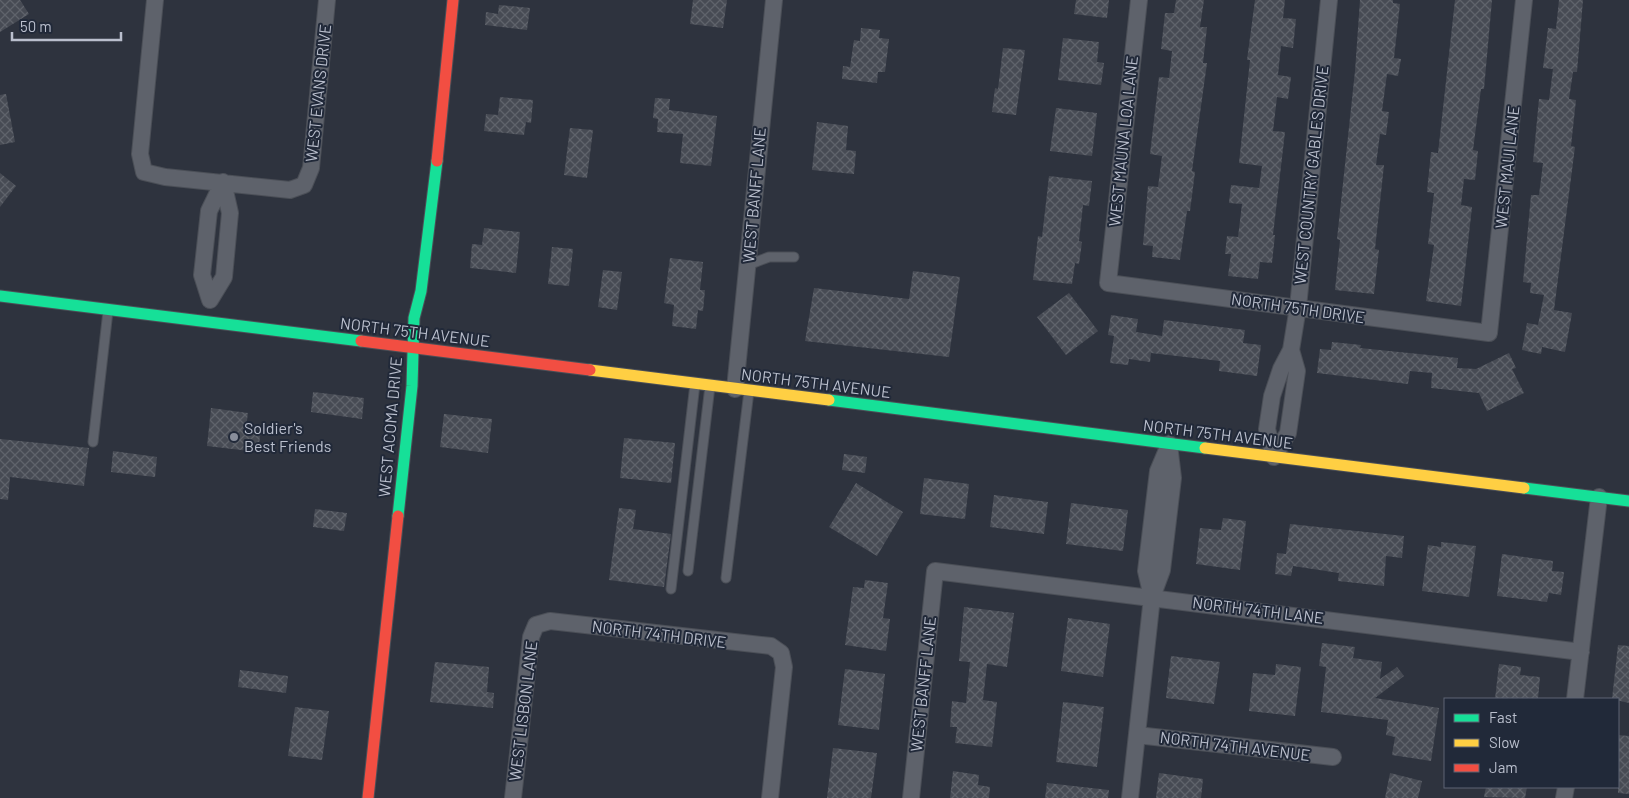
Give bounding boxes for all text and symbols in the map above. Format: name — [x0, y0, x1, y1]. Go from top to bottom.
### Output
scale bar — [12, 10, 121, 42]
text: 50 m — [20, 17, 52, 35]
street label: WEST EVANS DRIVE — [301, 23, 334, 163]
street label: WEST MAUNA LOA LANE — [1104, 55, 1141, 227]
street label: WEST COUNTRY GABLES DRIVE — [1290, 64, 1331, 285]
street label: WEST MAUI LANE — [1491, 105, 1522, 229]
street label: WEST BANFF LANE — [738, 126, 769, 263]
street label: NORTH 75TH DRIVE — [1230, 289, 1366, 326]
street label: NORTH 75TH AVENUE — [339, 313, 491, 350]
street label: WEST ACOMA DRIVE — [374, 356, 405, 498]
street label: NORTH 75TH AVENUE — [740, 364, 892, 401]
street label: NORTH 75TH AVENUE — [1142, 415, 1294, 452]
place label: Soldier's Best Friends — [244, 418, 331, 455]
marker: Soldier's Best Friends — [228, 431, 240, 443]
street label: NORTH 74TH LANE — [1191, 592, 1325, 627]
street label: WEST BANFF LANE — [906, 615, 939, 753]
street label: NORTH 74TH DRIVE — [591, 616, 727, 651]
street label: WEST LISBON LANE — [504, 640, 541, 782]
legend — [1444, 698, 1619, 788]
text: Fast — [1489, 708, 1517, 726]
street label: NORTH 74TH AVENUE — [1159, 727, 1311, 764]
text: Slow — [1489, 733, 1520, 751]
text: Jam — [1489, 758, 1518, 776]

